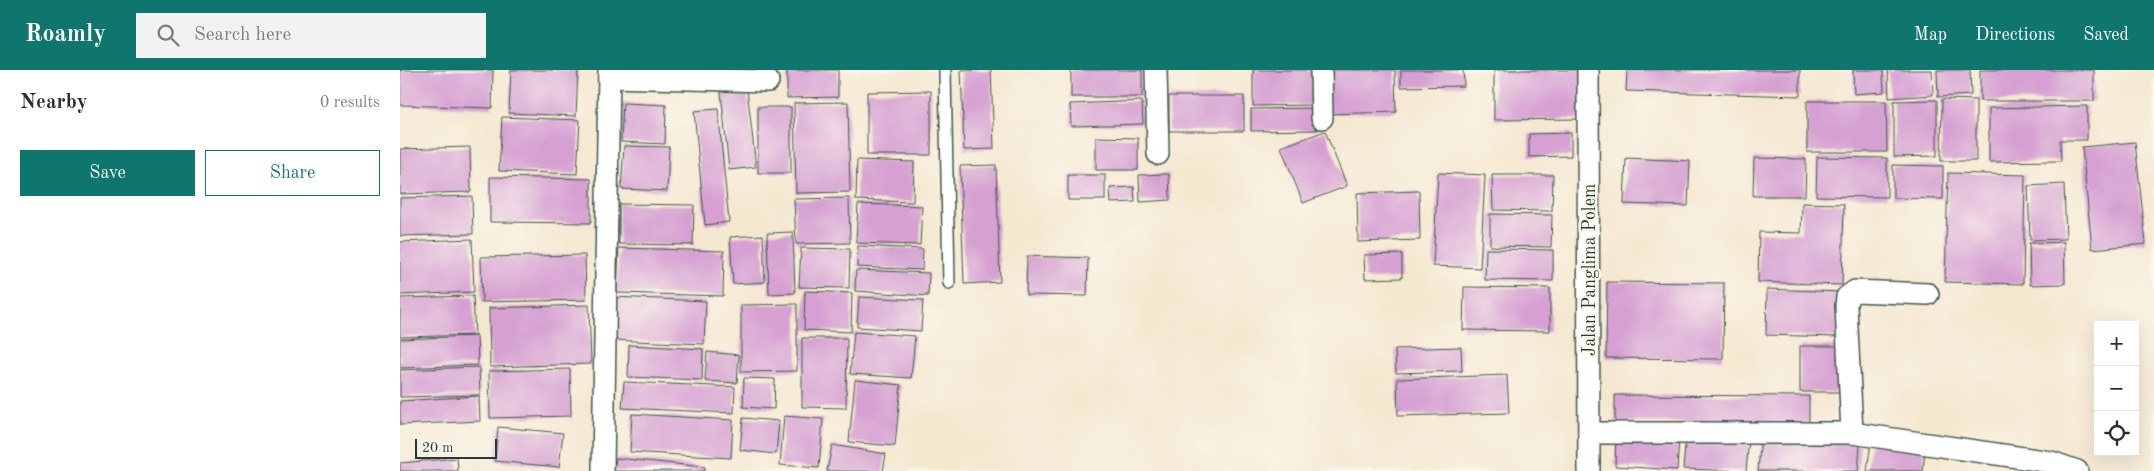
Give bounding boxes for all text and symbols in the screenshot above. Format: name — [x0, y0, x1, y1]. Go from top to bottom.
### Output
search box — [136, 13, 486, 58]
icon: search — [154, 21, 182, 49]
text: Roamly — [25, 23, 106, 47]
text: Search here — [194, 26, 291, 45]
text: Map — [1914, 26, 1947, 44]
text: Directions — [1975, 26, 2055, 44]
text: Saved — [2083, 26, 2129, 44]
text: Nearby — [20, 92, 88, 113]
text: 0 results — [320, 95, 380, 111]
button: Save — [20, 150, 195, 196]
button: Share — [205, 150, 380, 196]
street label: Jalan Panglima Polem — [1581, 184, 1599, 356]
map controls — [2094, 321, 2139, 456]
button: + — [2094, 321, 2139, 366]
button: − — [2094, 366, 2139, 411]
button: locate — [2094, 411, 2139, 456]
scale bar — [415, 436, 498, 459]
text: 20 m — [422, 441, 453, 455]

